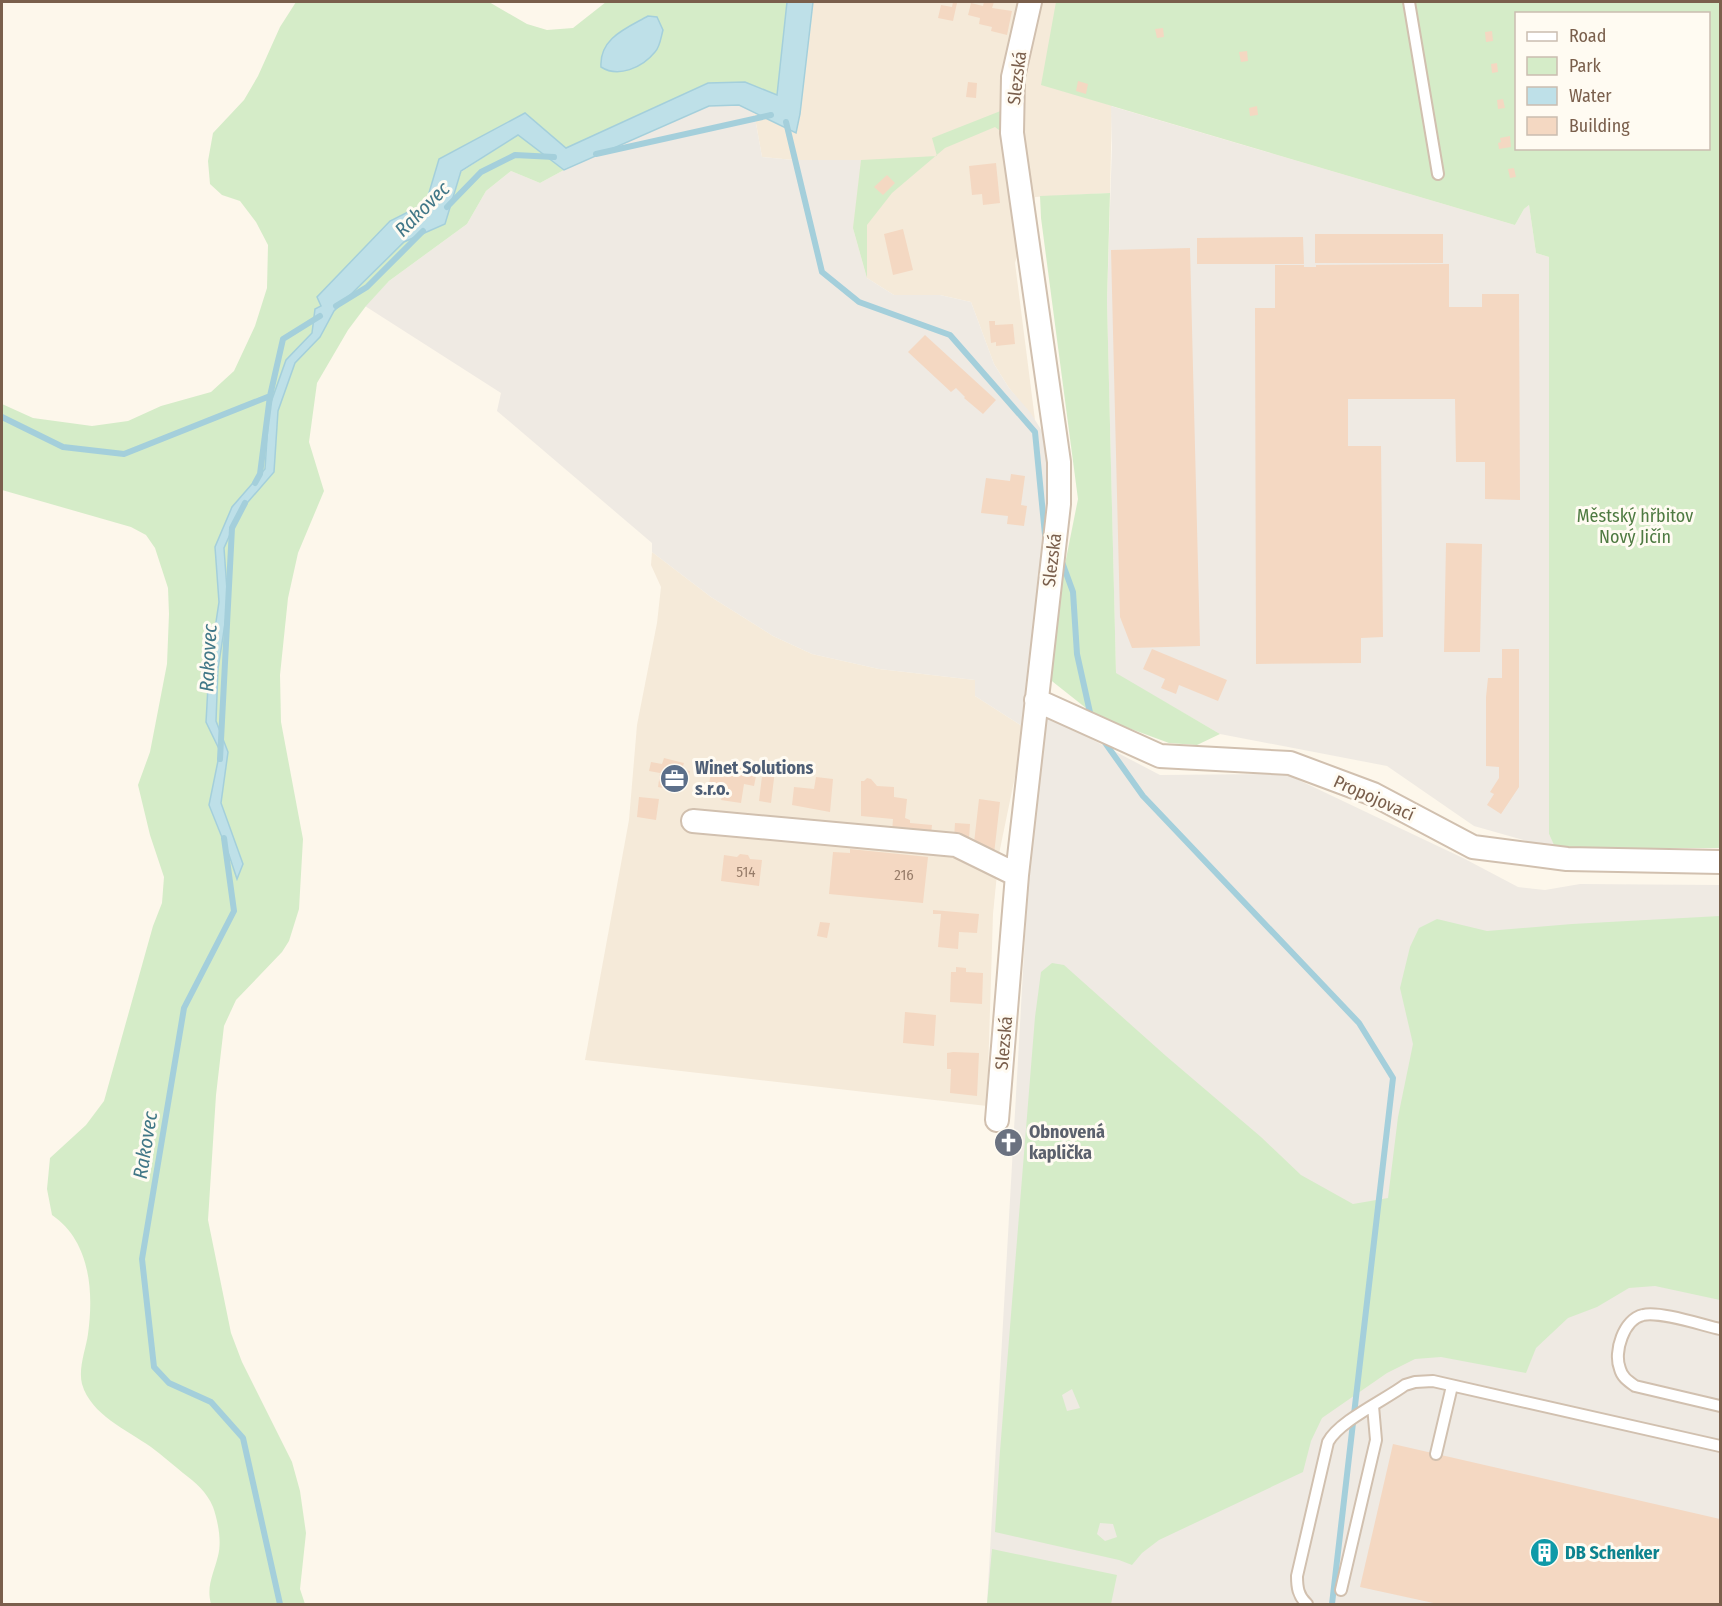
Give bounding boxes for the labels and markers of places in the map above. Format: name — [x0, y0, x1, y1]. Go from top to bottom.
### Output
place label: Winet Solutions s.r.o. — [695, 757, 813, 800]
office icon: Winet Solutions s.r.o. — [658, 762, 690, 794]
place label: Obnovená kaplička — [1029, 1121, 1105, 1164]
church icon: Obnovená kaplička — [992, 1126, 1024, 1158]
building icon: DB Schenker — [1528, 1537, 1560, 1569]
place label: DB Schenker — [1565, 1542, 1660, 1564]

